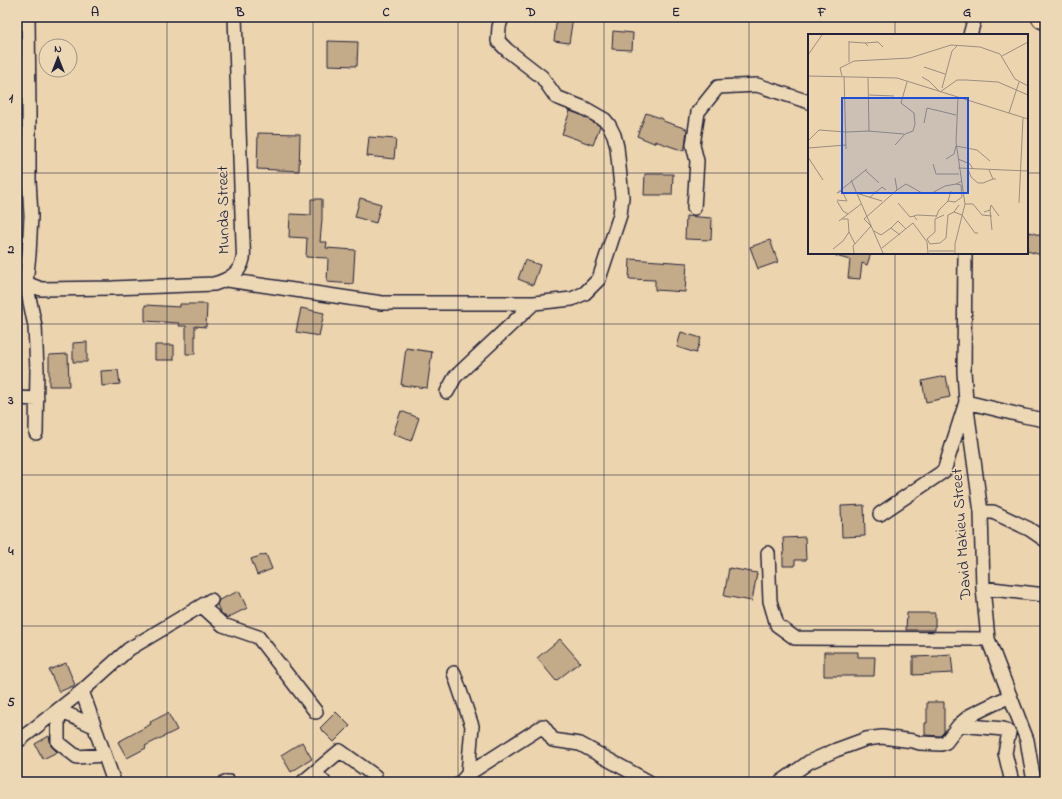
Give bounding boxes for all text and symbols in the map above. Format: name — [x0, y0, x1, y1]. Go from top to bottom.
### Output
text: A — [91, 3, 99, 22]
text: B — [235, 3, 245, 22]
text: C — [382, 3, 390, 22]
text: D — [525, 3, 536, 22]
text: E — [672, 3, 680, 22]
text: F — [817, 3, 827, 22]
text: G — [963, 3, 971, 22]
inset map — [808, 34, 1028, 254]
north arrow — [38, 38, 78, 78]
text: N — [54, 41, 62, 57]
text: 1 — [9, 89, 14, 108]
street label: Munda Street — [211, 165, 237, 255]
text: 2 — [7, 240, 15, 259]
text: 3 — [7, 391, 14, 410]
street label: David Makieu Street — [945, 467, 979, 601]
text: 4 — [7, 542, 14, 561]
text: 5 — [7, 693, 15, 712]

